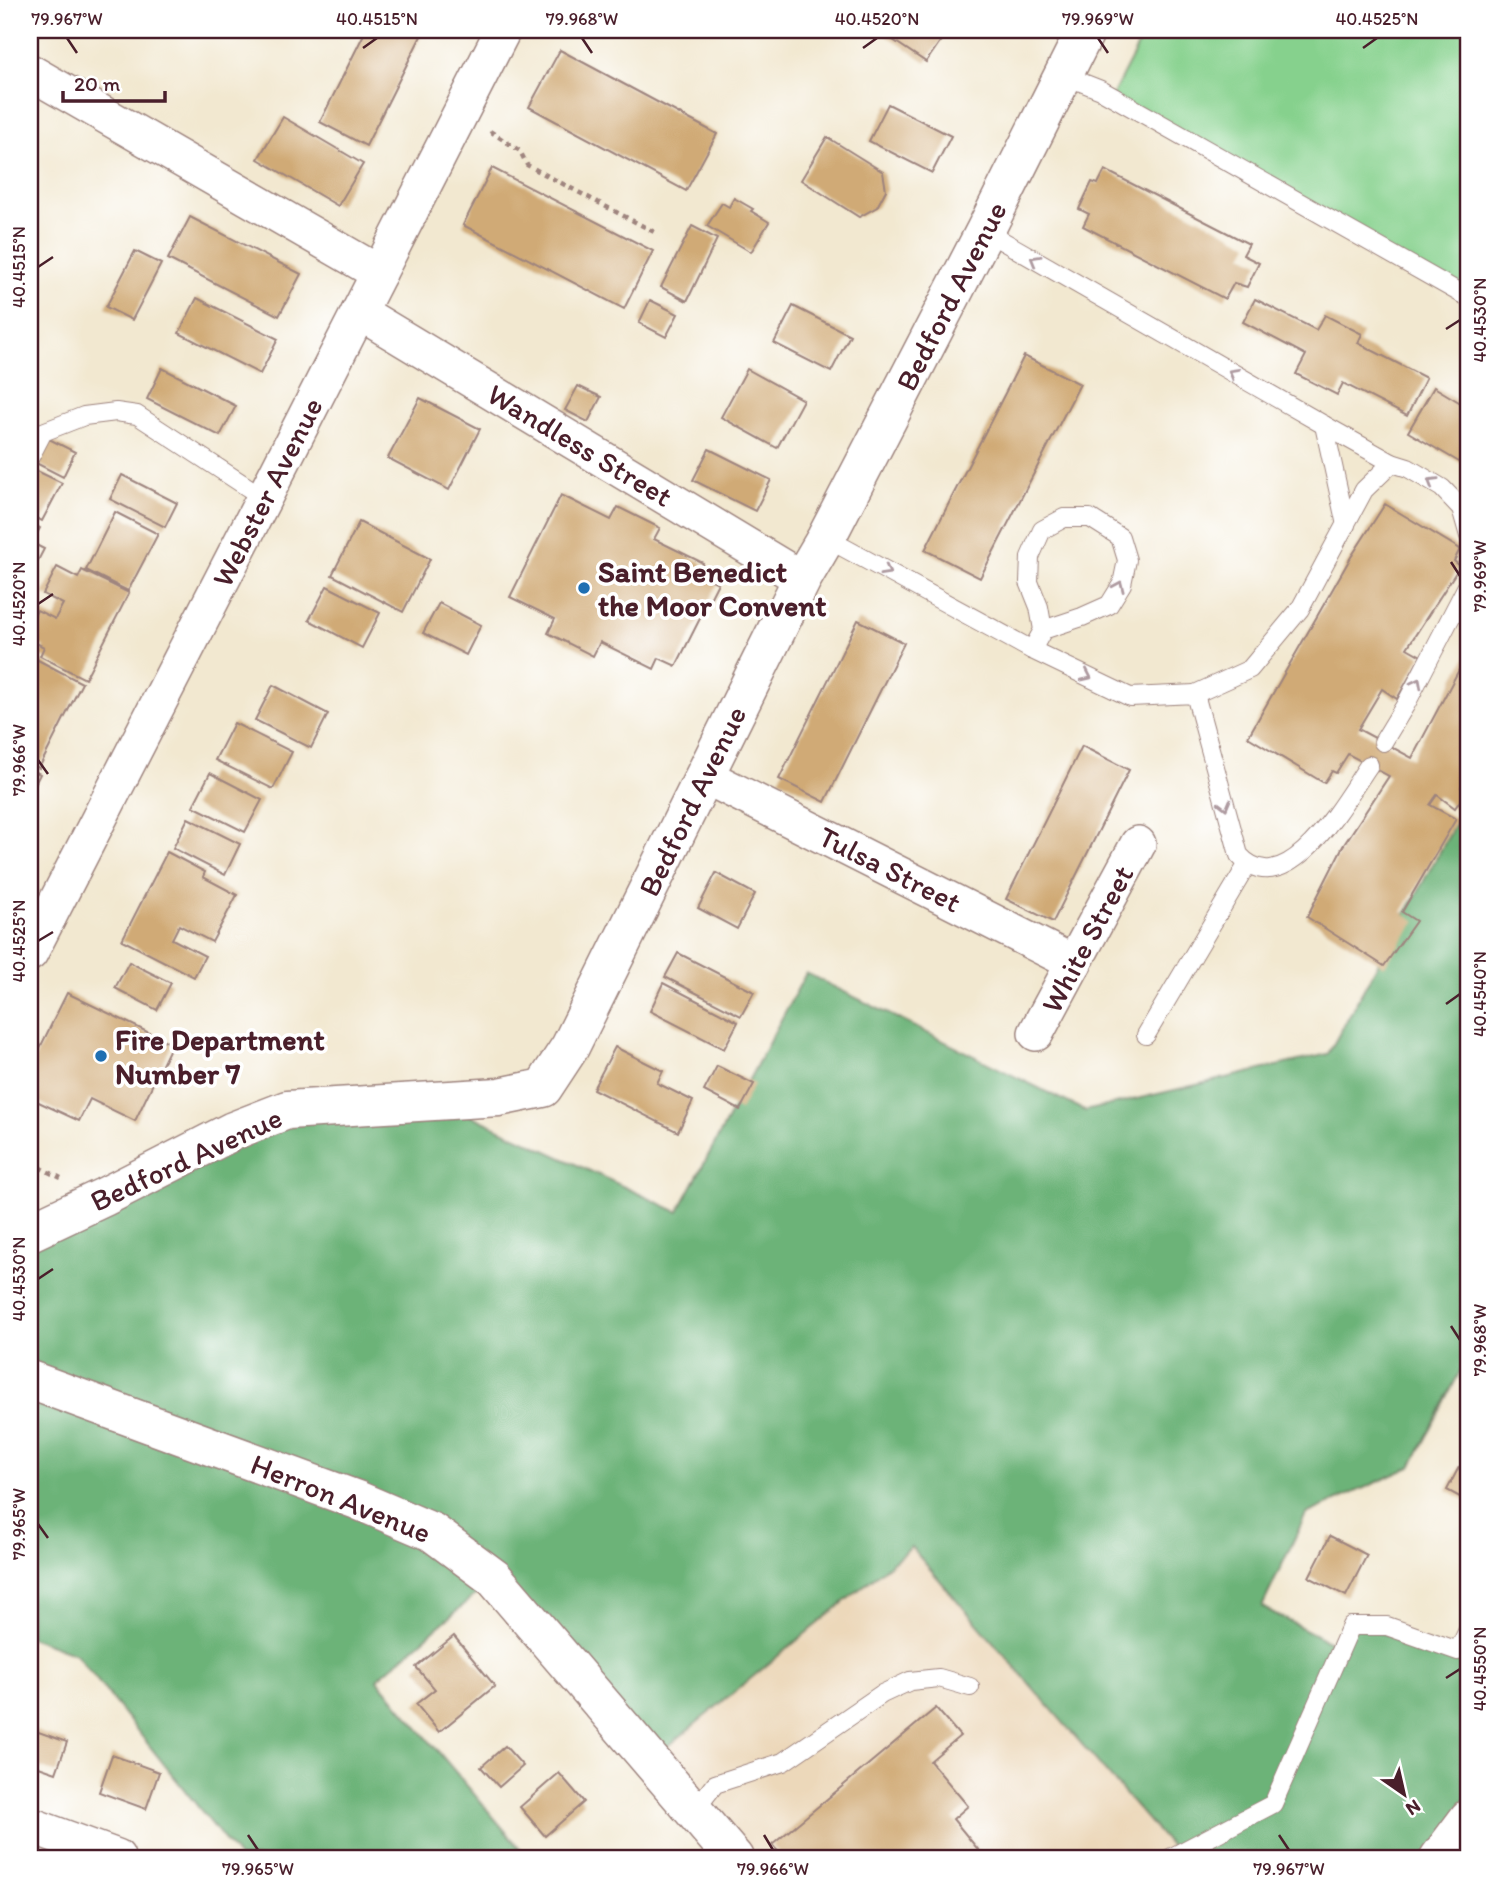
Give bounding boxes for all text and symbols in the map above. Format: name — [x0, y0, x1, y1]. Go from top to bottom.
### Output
text: 79.967°W — [31, 8, 103, 30]
text: 40.4515°N — [336, 8, 418, 30]
text: 79.968°W — [546, 8, 618, 30]
text: 40.4520°N — [835, 8, 919, 30]
text: 79.969°W — [1062, 8, 1134, 30]
text: 40.4525°N — [1336, 8, 1418, 30]
scale bar — [63, 60, 164, 104]
text: 20 m — [74, 71, 121, 96]
street label: Bedford Avenue — [887, 195, 1015, 397]
text: 40.4515°N — [8, 226, 30, 308]
one-way arrow — [1030, 255, 1042, 268]
text: 40.4530°N — [1469, 278, 1491, 362]
one-way arrow — [1227, 368, 1240, 381]
street label: Wandless Street — [481, 375, 679, 515]
street label: Webster Avenue — [203, 391, 331, 593]
one-way arrow — [1426, 477, 1439, 490]
text: 79.969°W — [1469, 540, 1491, 612]
place label: Saint Benedict the Moor Convent — [598, 553, 826, 624]
text: 40.4520°N — [8, 562, 30, 646]
one-way arrow — [878, 562, 891, 576]
marker: Saint Benedict the Moor Convent — [576, 580, 592, 596]
one-way arrow — [1111, 581, 1125, 593]
one-way arrow — [1080, 668, 1092, 682]
one-way arrow — [1408, 678, 1422, 690]
street label: Bedford Avenue — [630, 700, 754, 902]
text: 79.966°W — [8, 724, 30, 796]
one-way arrow — [1217, 799, 1231, 811]
street label: Tulsa Street — [813, 817, 967, 921]
street label: White Street — [1033, 859, 1141, 1019]
text: 40.4525°N — [8, 900, 30, 982]
text: 40.4540°N — [1469, 951, 1491, 1037]
place label: Fire Department Number 7 — [115, 1021, 325, 1092]
marker: Fire Department Number 7 — [93, 1048, 109, 1064]
street label: Bedford Avenue — [84, 1098, 288, 1220]
text: 40.4530°N — [8, 1237, 30, 1321]
text: 79.968°W — [1469, 1304, 1491, 1376]
street label: Herron Avenue — [245, 1445, 437, 1551]
text: 79.965°W — [8, 1488, 30, 1560]
text: 40.4550°N — [1469, 1627, 1491, 1711]
north arrow — [1370, 1758, 1440, 1828]
text: N — [1401, 1795, 1425, 1821]
text: 79.965°W — [222, 1858, 294, 1880]
text: 79.966°W — [737, 1858, 809, 1880]
text: 79.967°W — [1253, 1858, 1325, 1880]

